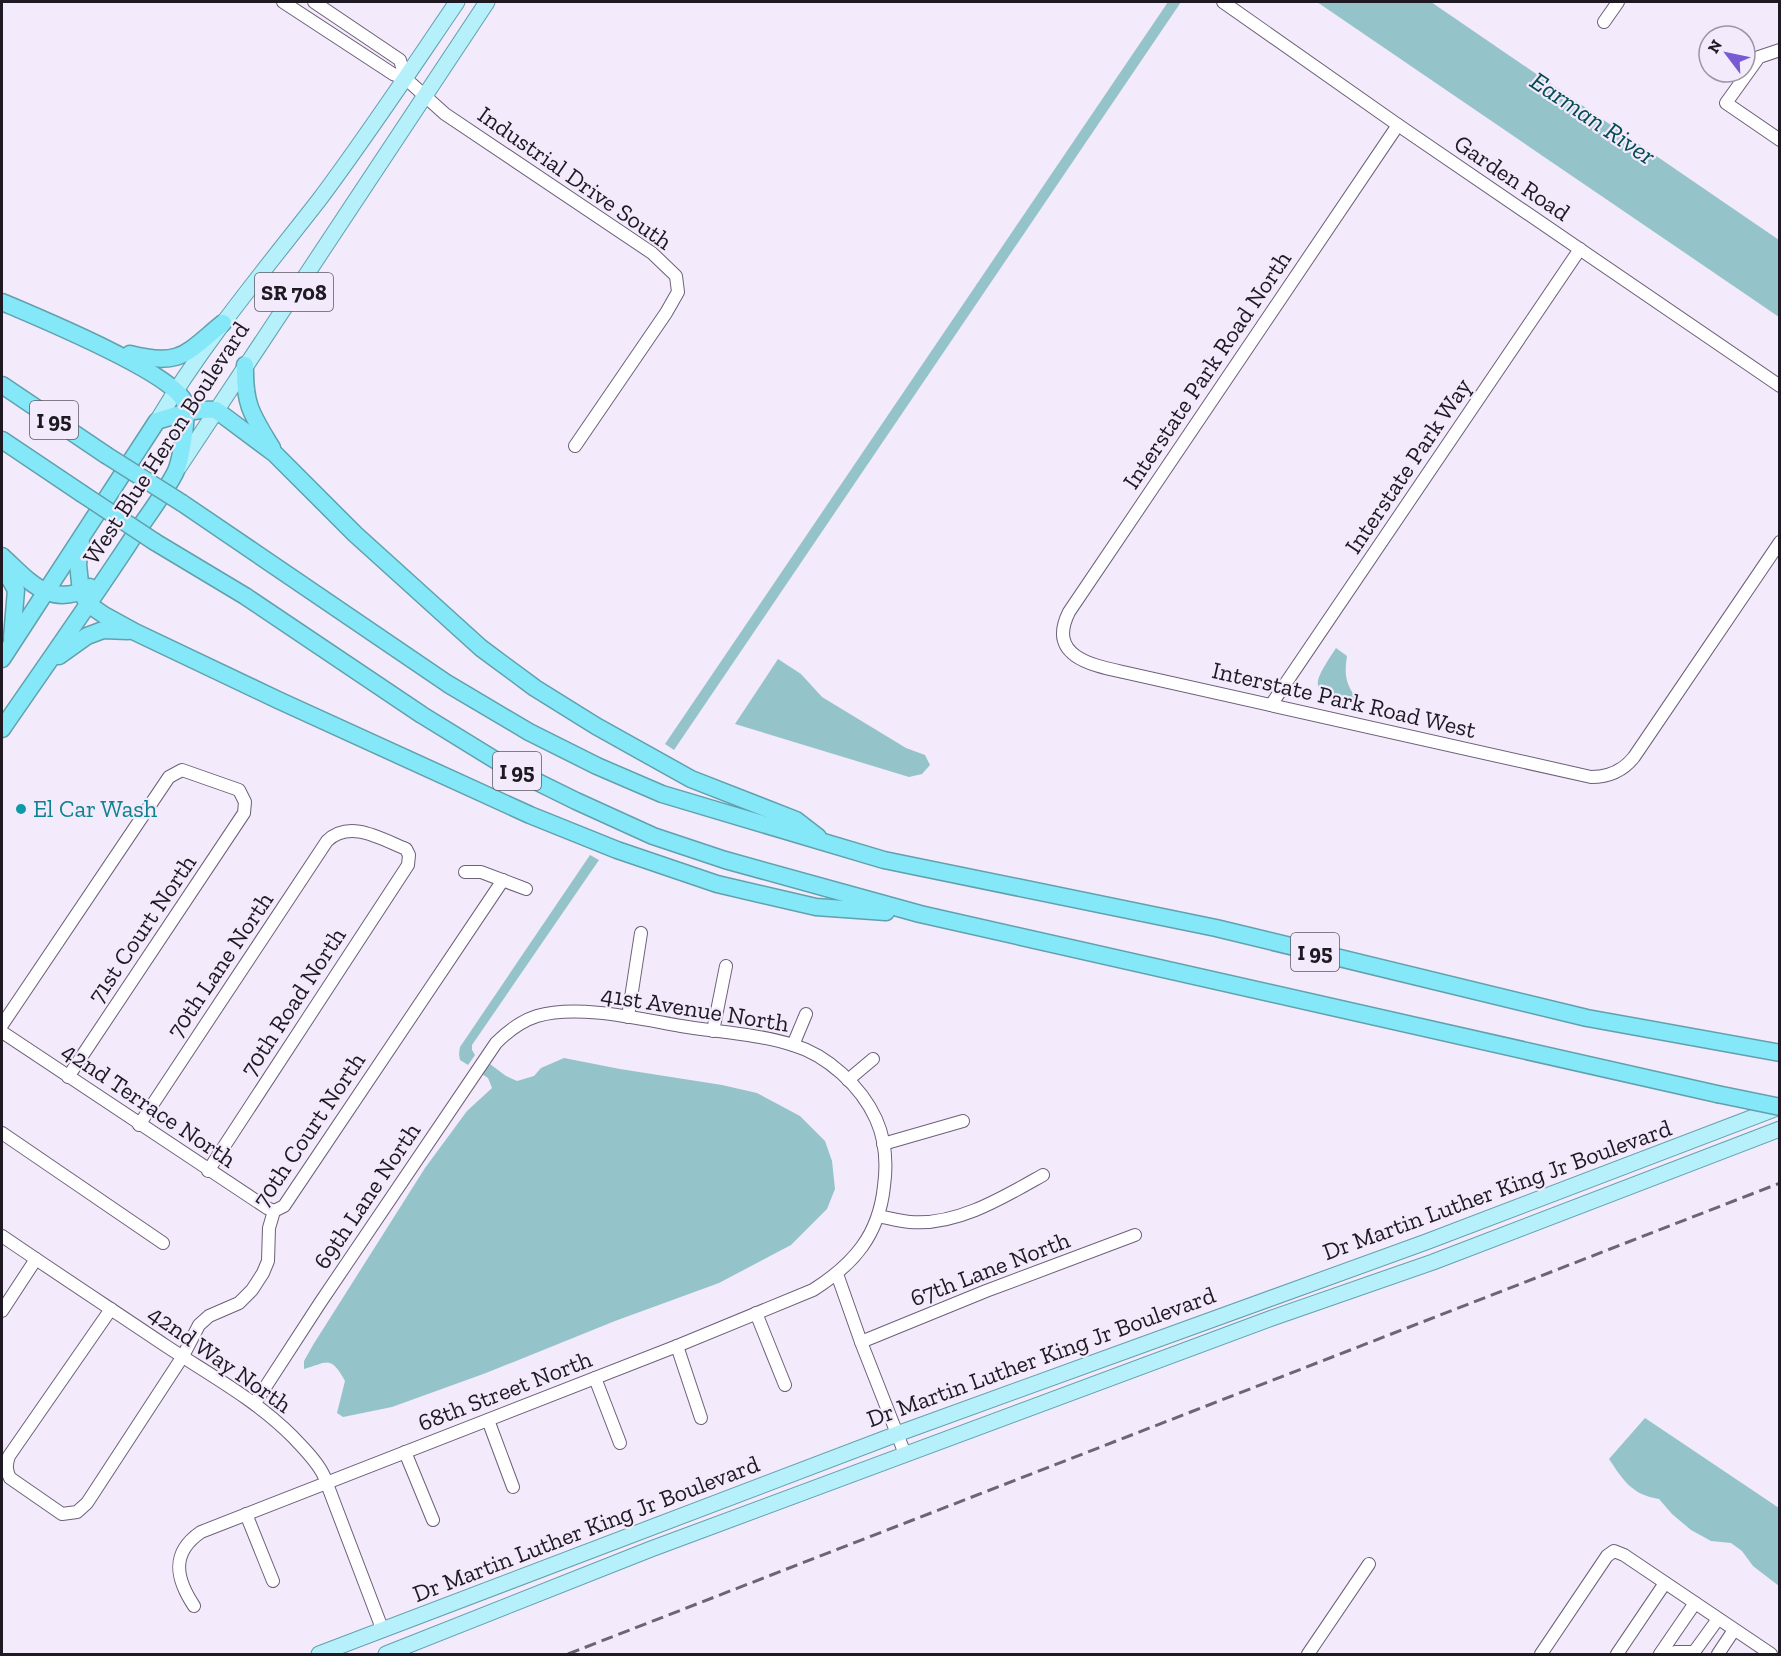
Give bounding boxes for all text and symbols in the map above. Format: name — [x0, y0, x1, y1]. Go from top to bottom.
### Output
north arrow — [1697, 24, 1757, 84]
text: N — [1703, 36, 1726, 57]
water label: Earman River — [1524, 64, 1662, 172]
street label: Industrial Drive South — [473, 100, 679, 256]
street label: Garden Road — [1449, 128, 1576, 227]
street label: Interstate Park Road North — [1116, 245, 1297, 494]
road number: SR 708 — [255, 273, 333, 311]
street label: West Blue Heron Boulevard — [76, 316, 255, 569]
street label: Interstate Park Way — [1338, 372, 1477, 559]
road number: I 95 — [30, 401, 78, 439]
street label: Interstate Park Road West — [1209, 655, 1479, 744]
road number: I 95 — [493, 752, 541, 790]
place label: El Car Wash — [33, 794, 158, 823]
marker: El Car Wash — [14, 802, 28, 816]
street label: 71st Court North — [81, 848, 202, 1009]
street label: 70th Lane North — [160, 886, 279, 1043]
street label: 70th Road North — [234, 921, 352, 1082]
road number: I 95 — [1291, 933, 1339, 971]
street label: 41st Avenue North — [599, 979, 792, 1038]
street label: 42nd Terrace North — [57, 1036, 242, 1174]
street label: 70th Court North — [246, 1046, 371, 1213]
street label: Dr Martin Luther King Jr Boulevard — [1319, 1113, 1675, 1266]
street label: 69th Lane North — [307, 1117, 426, 1274]
street label: 67th Lane North — [906, 1225, 1074, 1312]
street label: Dr Martin Luther King Jr Boulevard — [863, 1280, 1219, 1433]
street label: 42nd Way North — [143, 1298, 298, 1419]
street label: 68th Street North — [414, 1344, 596, 1437]
street label: Dr Martin Luther King Jr Boulevard — [408, 1449, 763, 1608]

